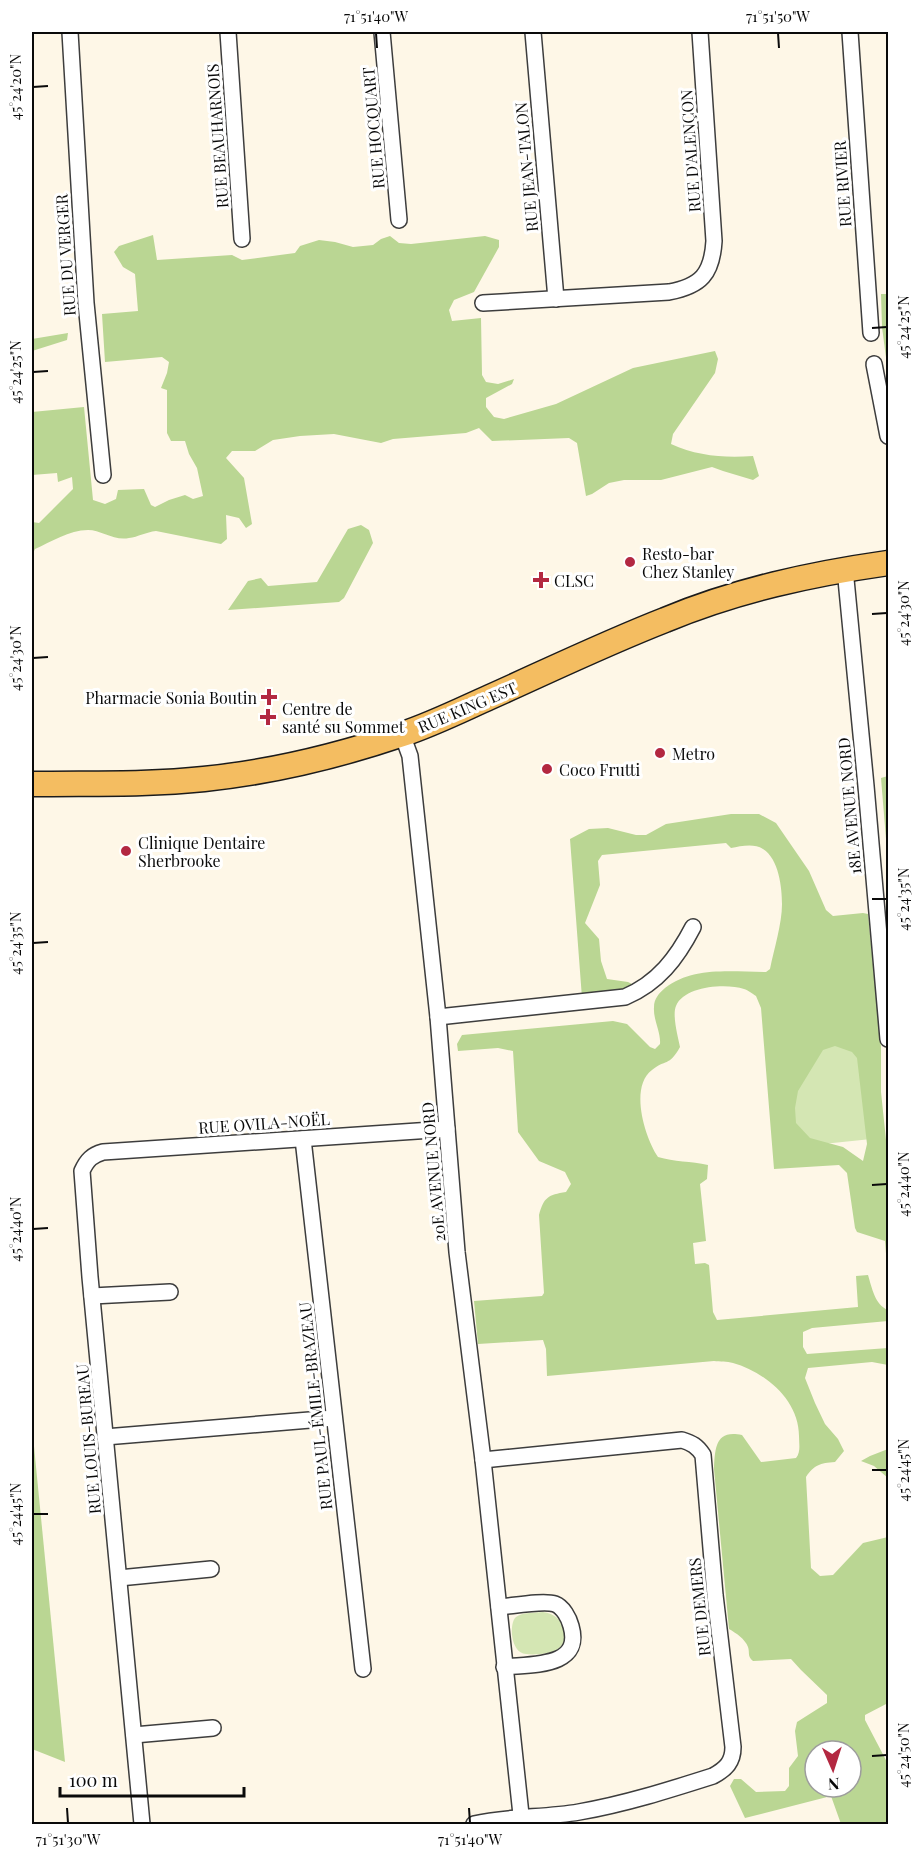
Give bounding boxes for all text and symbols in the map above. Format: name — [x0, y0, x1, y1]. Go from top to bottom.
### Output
text: 71°51'40"W — [344, 6, 408, 26]
text: 71°51'50"W — [746, 6, 810, 26]
text: 45°24'20"N — [5, 53, 25, 120]
street label: RUE BEAUHARNOIS — [201, 63, 233, 209]
street label: RUE HOCQUART — [357, 66, 389, 190]
street label: RUE D'ALENÇON — [675, 89, 705, 213]
street label: RUE JEAN-TALON — [510, 101, 542, 233]
street label: RUE RIVIER — [828, 140, 855, 228]
street label: RUE DU VERGER — [50, 193, 80, 317]
text: 45°24'25"N — [893, 295, 913, 359]
text: 45°24'25"N — [5, 340, 25, 404]
place label: Resto-bar Chez Stanley — [642, 543, 734, 582]
marker: Resto-bar Chez Stanley — [623, 555, 637, 569]
place label: CLSC — [554, 570, 594, 591]
marker: CLSC — [532, 571, 550, 589]
text: 45°24'30"N — [893, 580, 913, 646]
text: 45°24'30"N — [5, 625, 25, 691]
street label: RUE KING EST — [414, 677, 520, 737]
place label: Pharmacie Sonia Boutin — [85, 687, 257, 708]
marker: Pharmacie Sonia Boutin — [262, 690, 276, 704]
place label: Centre de santé su Sommet — [282, 698, 405, 737]
marker: Centre de santé su Sommet — [259, 708, 277, 726]
street label: 18E AVENUE NORD — [833, 737, 865, 875]
place label: Metro — [672, 743, 715, 764]
marker: Metro — [653, 746, 667, 760]
place label: Coco Frutti — [559, 759, 641, 780]
marker: Coco Frutti — [540, 762, 554, 776]
place label: Clinique Dentaire Sherbrooke — [138, 832, 265, 871]
marker: Clinique Dentaire Sherbrooke — [119, 844, 133, 858]
text: 45°24'35"N — [893, 867, 913, 931]
text: 45°24'35"N — [5, 911, 25, 975]
street label: 20E AVENUE NORD — [416, 1101, 450, 1243]
street label: RUE OVILA-NOËL — [198, 1108, 330, 1138]
text: 45°24'40"N — [893, 1151, 913, 1217]
text: 45°24'40"N — [5, 1196, 25, 1262]
street label: RUE PAUL-ÉMILE-BRAZEAU — [294, 1301, 336, 1511]
street label: RUE LOUIS-BUREAU — [71, 1363, 105, 1515]
text: 45°24'45"N — [893, 1438, 913, 1501]
text: 45°24'45"N — [5, 1482, 25, 1545]
street label: RUE DEMERS — [683, 1557, 715, 1657]
text: 45°24'50"N — [893, 1722, 913, 1788]
north arrow — [803, 1739, 863, 1799]
scale bar — [60, 1760, 244, 1798]
text: 100 m — [69, 1768, 118, 1792]
text: N — [827, 1774, 840, 1795]
text: 71°51'30"W — [36, 1829, 101, 1849]
text: 71°51'40"W — [438, 1829, 502, 1849]

